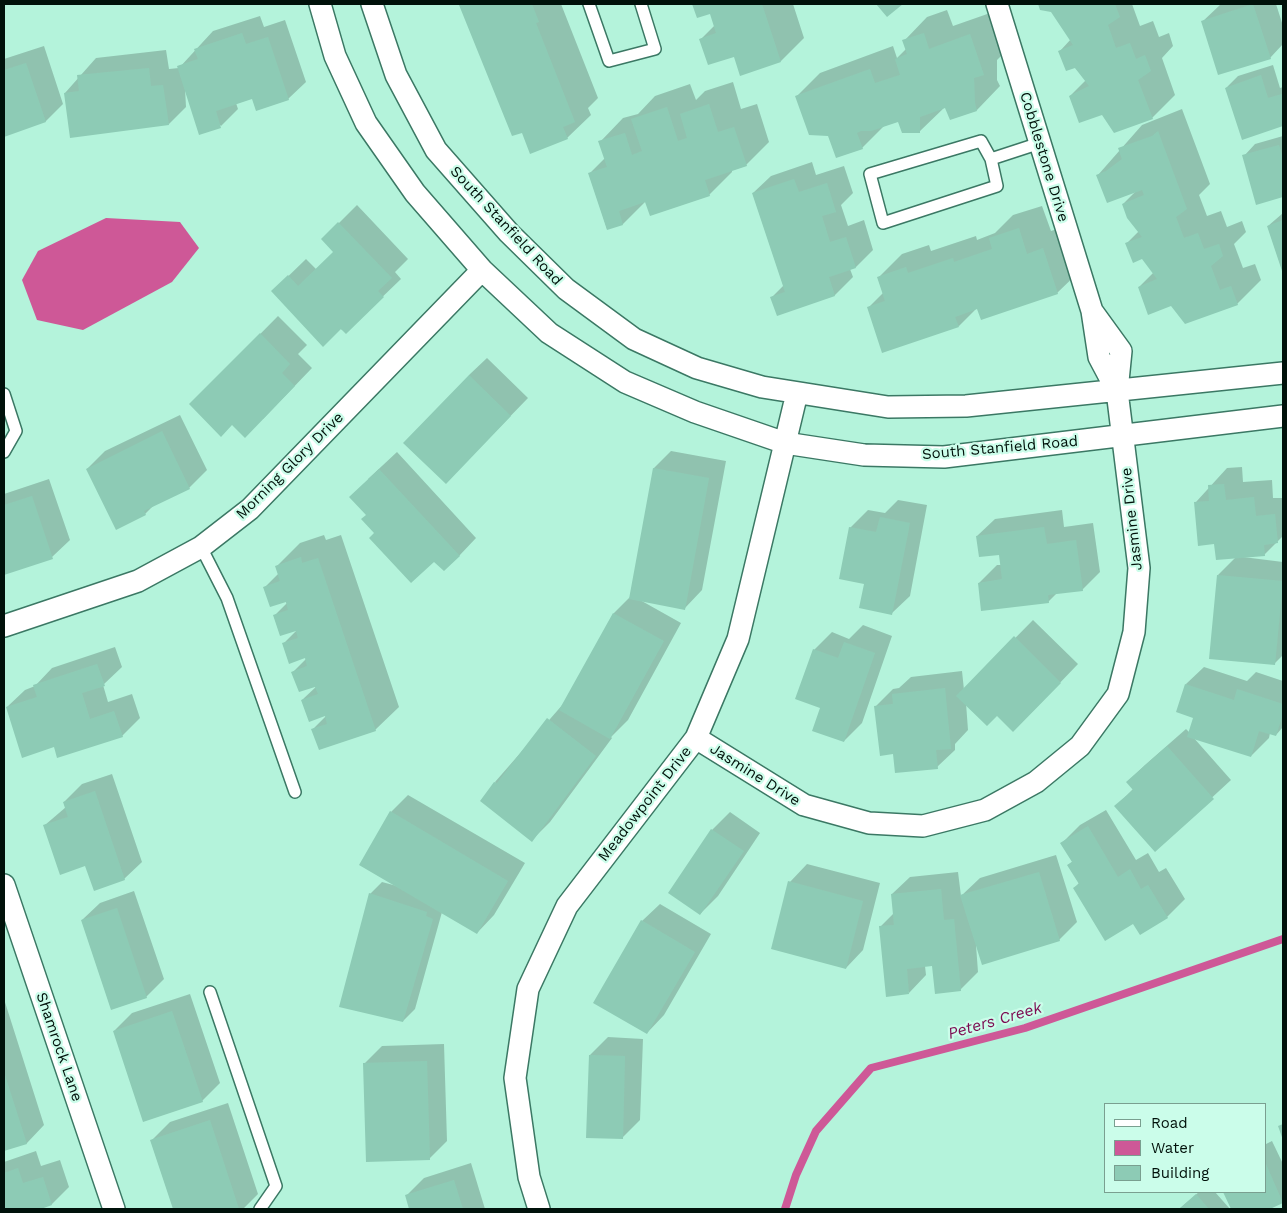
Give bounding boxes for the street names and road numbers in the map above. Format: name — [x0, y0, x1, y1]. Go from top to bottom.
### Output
street label: Cobblestone Drive — [1016, 90, 1072, 224]
street label: South Stanfield Road — [446, 163, 566, 289]
street label: Morning Glory Drive — [233, 409, 347, 523]
street label: South Stanfield Road — [921, 432, 1079, 464]
street label: Jasmine Drive — [1118, 467, 1146, 571]
street label: Jasmine Drive — [706, 740, 804, 810]
street label: Meadowpoint Drive — [595, 743, 695, 865]
street label: Shamrock Lane — [32, 990, 86, 1104]

